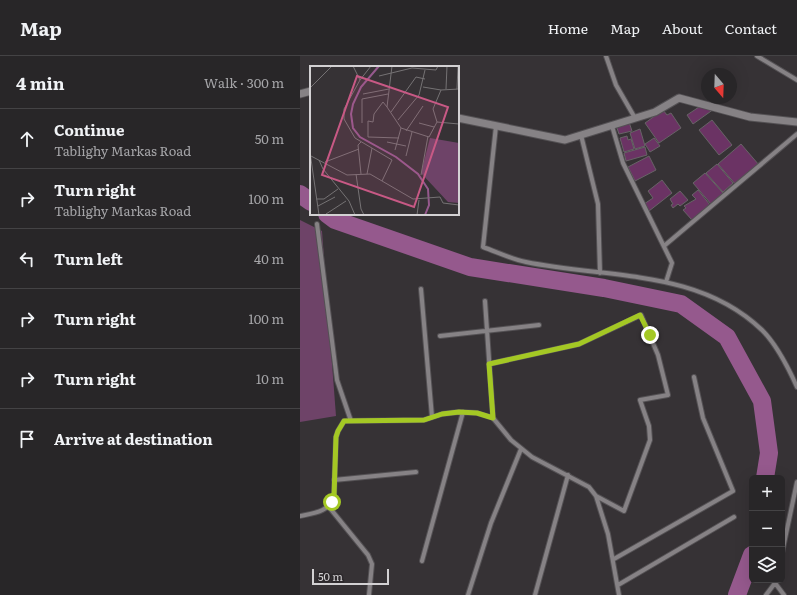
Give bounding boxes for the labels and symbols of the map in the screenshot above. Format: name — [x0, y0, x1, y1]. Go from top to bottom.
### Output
inset map — [310, 66, 459, 215]
north arrow — [701, 68, 737, 104]
route end — [641, 326, 659, 344]
route start — [323, 493, 341, 511]
scale bar — [312, 567, 389, 586]

